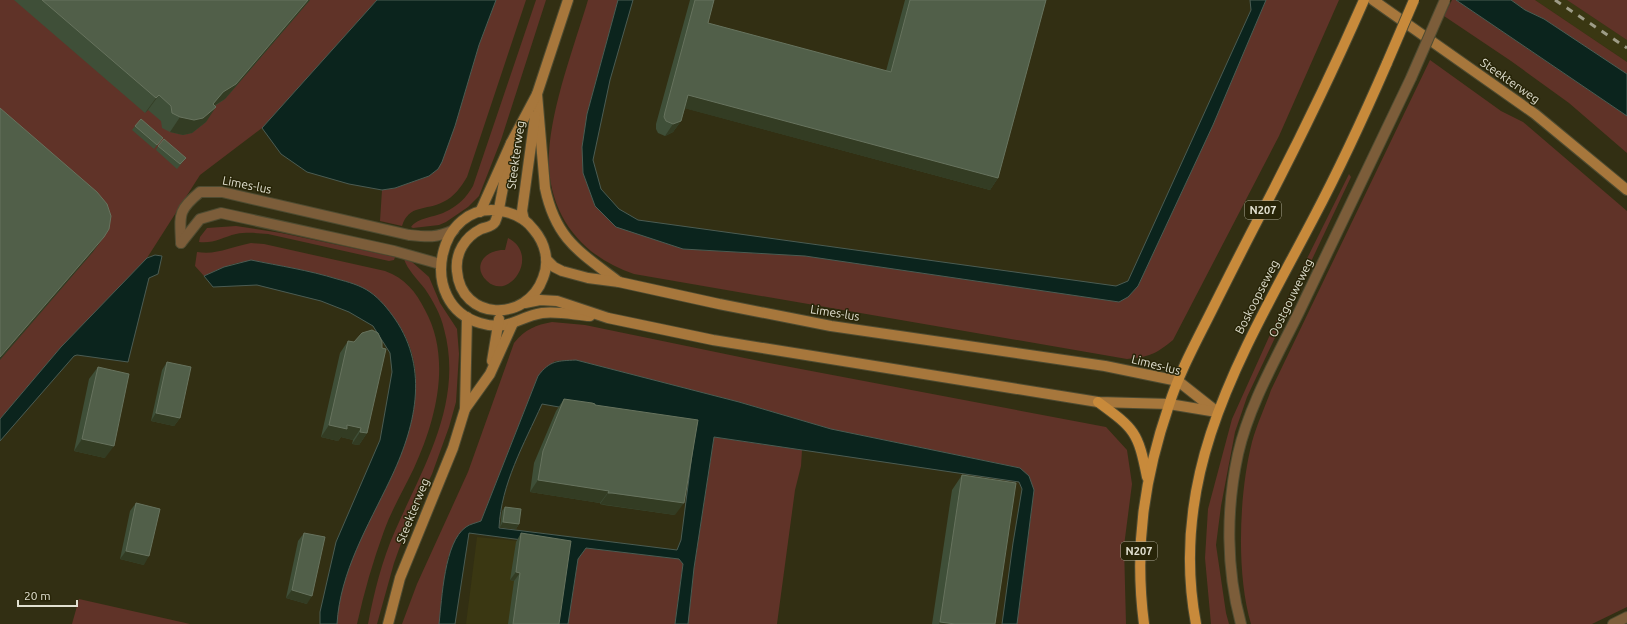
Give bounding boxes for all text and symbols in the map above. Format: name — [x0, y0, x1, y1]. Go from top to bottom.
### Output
street label: Steekterweg — [1478, 55, 1542, 106]
street label: Steekterweg — [504, 120, 527, 190]
street label: Limes-lus — [221, 173, 273, 196]
road number: N207 — [1245, 201, 1281, 219]
street label: Oostgouweweg — [1266, 256, 1315, 339]
street label: Boskoopseweg — [1232, 258, 1281, 336]
street label: Limes-lus — [809, 302, 861, 323]
street label: Limes-lus — [1130, 352, 1182, 377]
street label: Steekterweg — [394, 476, 432, 545]
road number: N207 — [1121, 542, 1157, 560]
scale bar — [18, 582, 77, 608]
text: 20 m — [24, 589, 51, 602]

